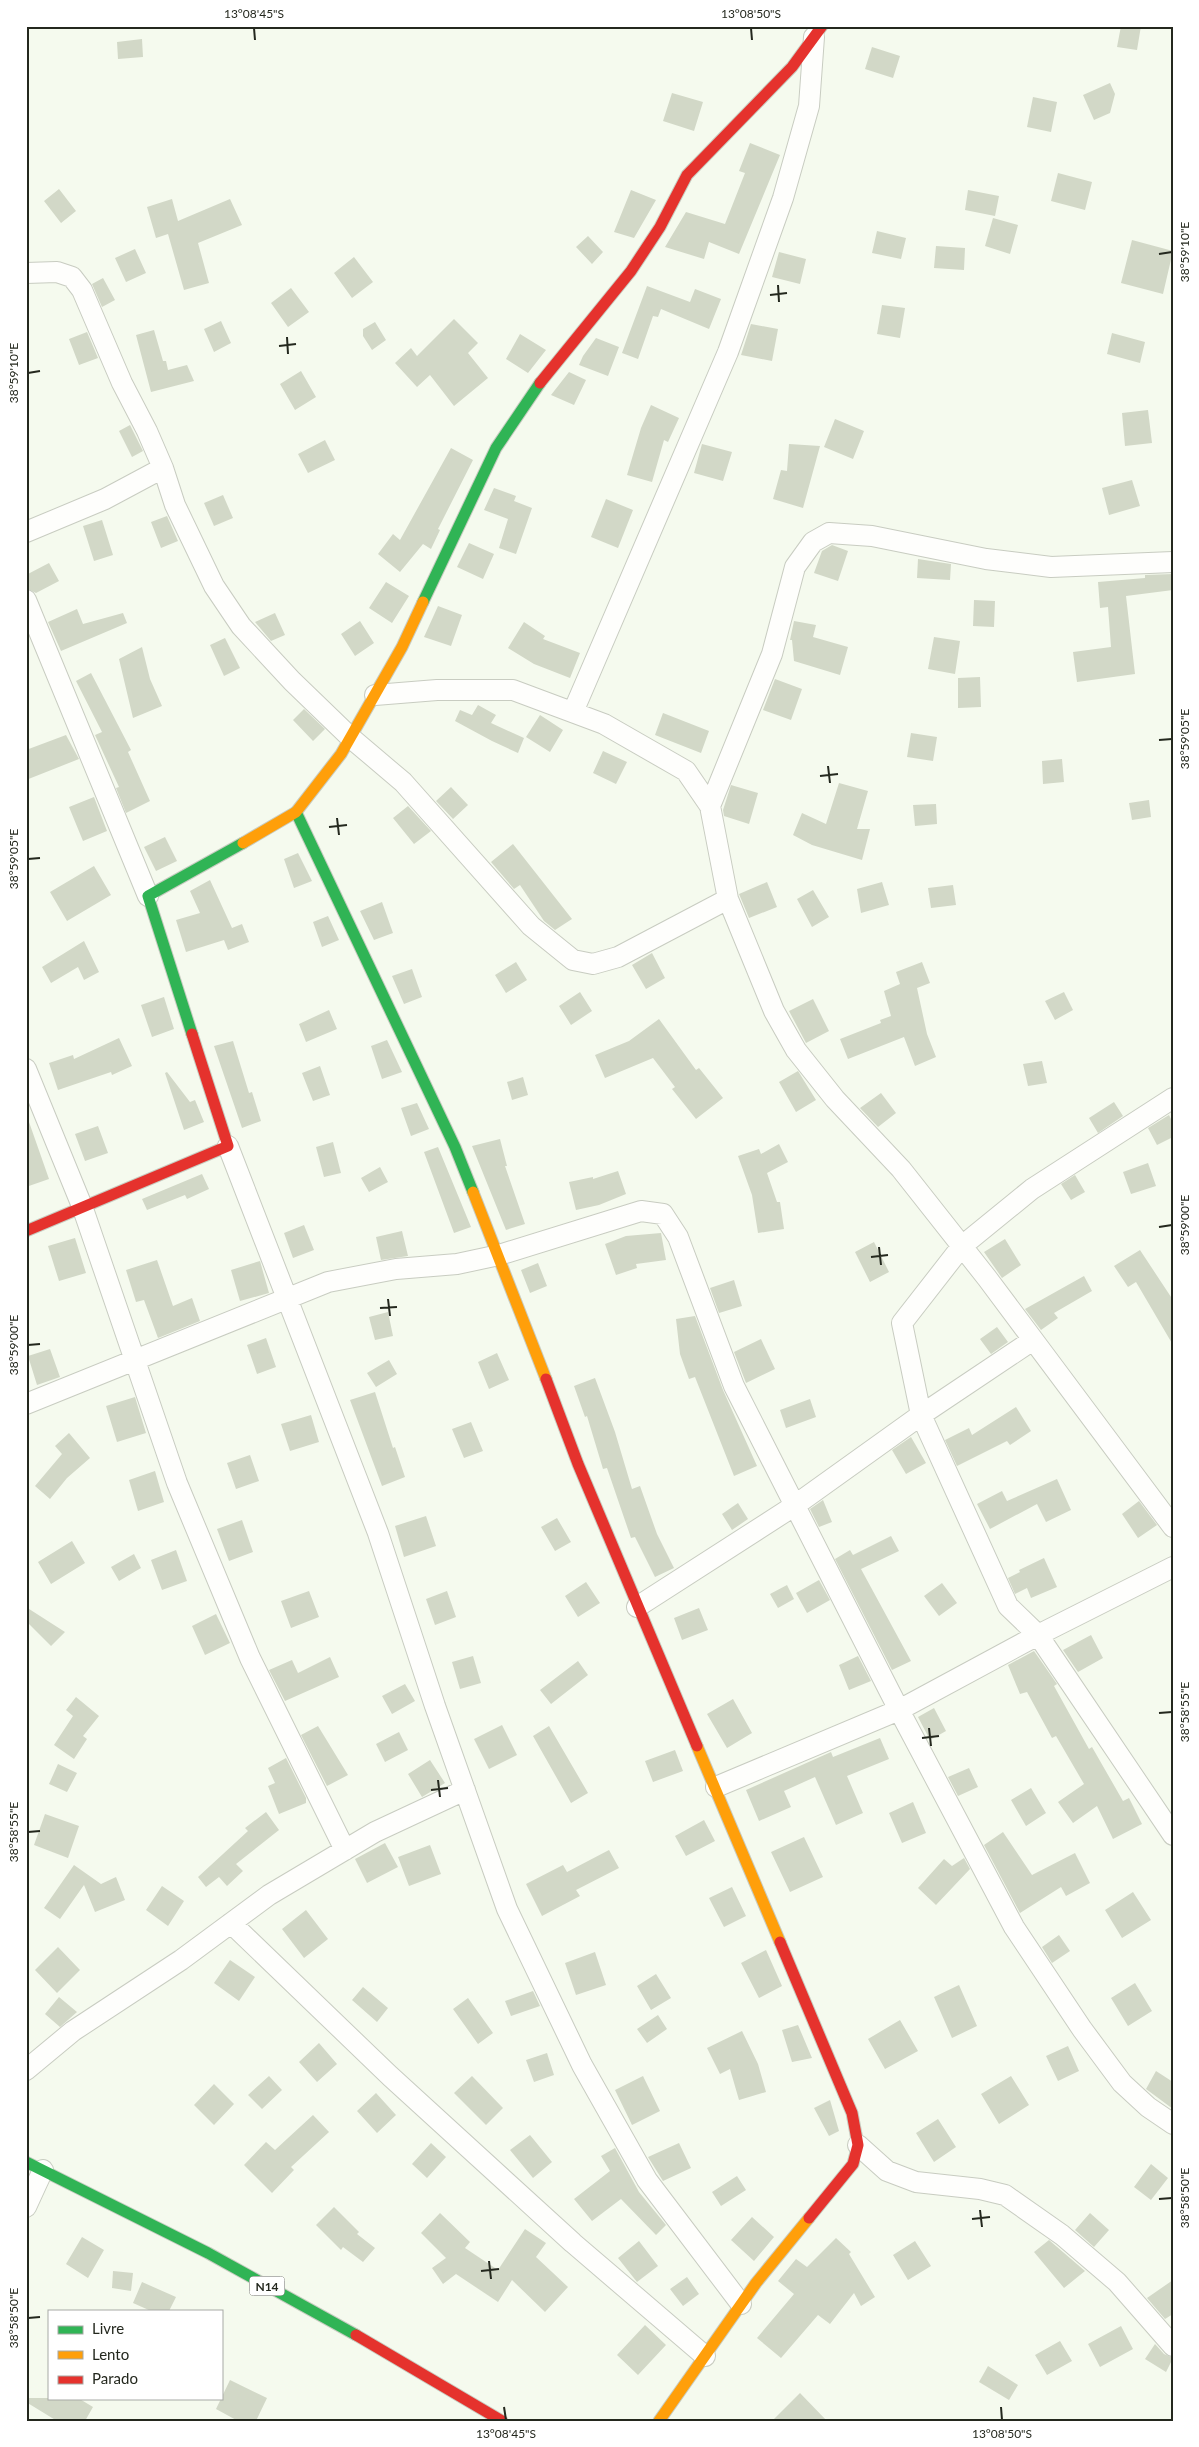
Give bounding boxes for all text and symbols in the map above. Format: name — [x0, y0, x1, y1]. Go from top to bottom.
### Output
text: 13°08'45"S — [224, 6, 284, 21]
text: 13°08'50"S — [721, 6, 781, 21]
text: 38°59'10"E — [1177, 222, 1192, 282]
text: 38°59'10"E — [6, 343, 21, 403]
text: 38°59'05"E — [1177, 709, 1192, 769]
text: 38°59'05"E — [6, 829, 21, 889]
text: 38°59'00"E — [1177, 1195, 1192, 1255]
text: 38°59'00"E — [6, 1315, 21, 1375]
text: 38°58'55"E — [1177, 1682, 1192, 1742]
text: 38°58'55"E — [6, 1802, 21, 1862]
text: 38°58'50"E — [1177, 2168, 1192, 2228]
road number: N14 — [250, 2276, 284, 2296]
text: 38°58'50"E — [6, 2288, 21, 2348]
legend — [48, 2310, 222, 2400]
text: Livre — [92, 2319, 124, 2337]
text: Lento — [92, 2345, 129, 2363]
text: Parado — [92, 2369, 138, 2387]
text: 13°08'45"S — [476, 2426, 536, 2441]
text: 13°08'50"S — [972, 2426, 1032, 2441]

